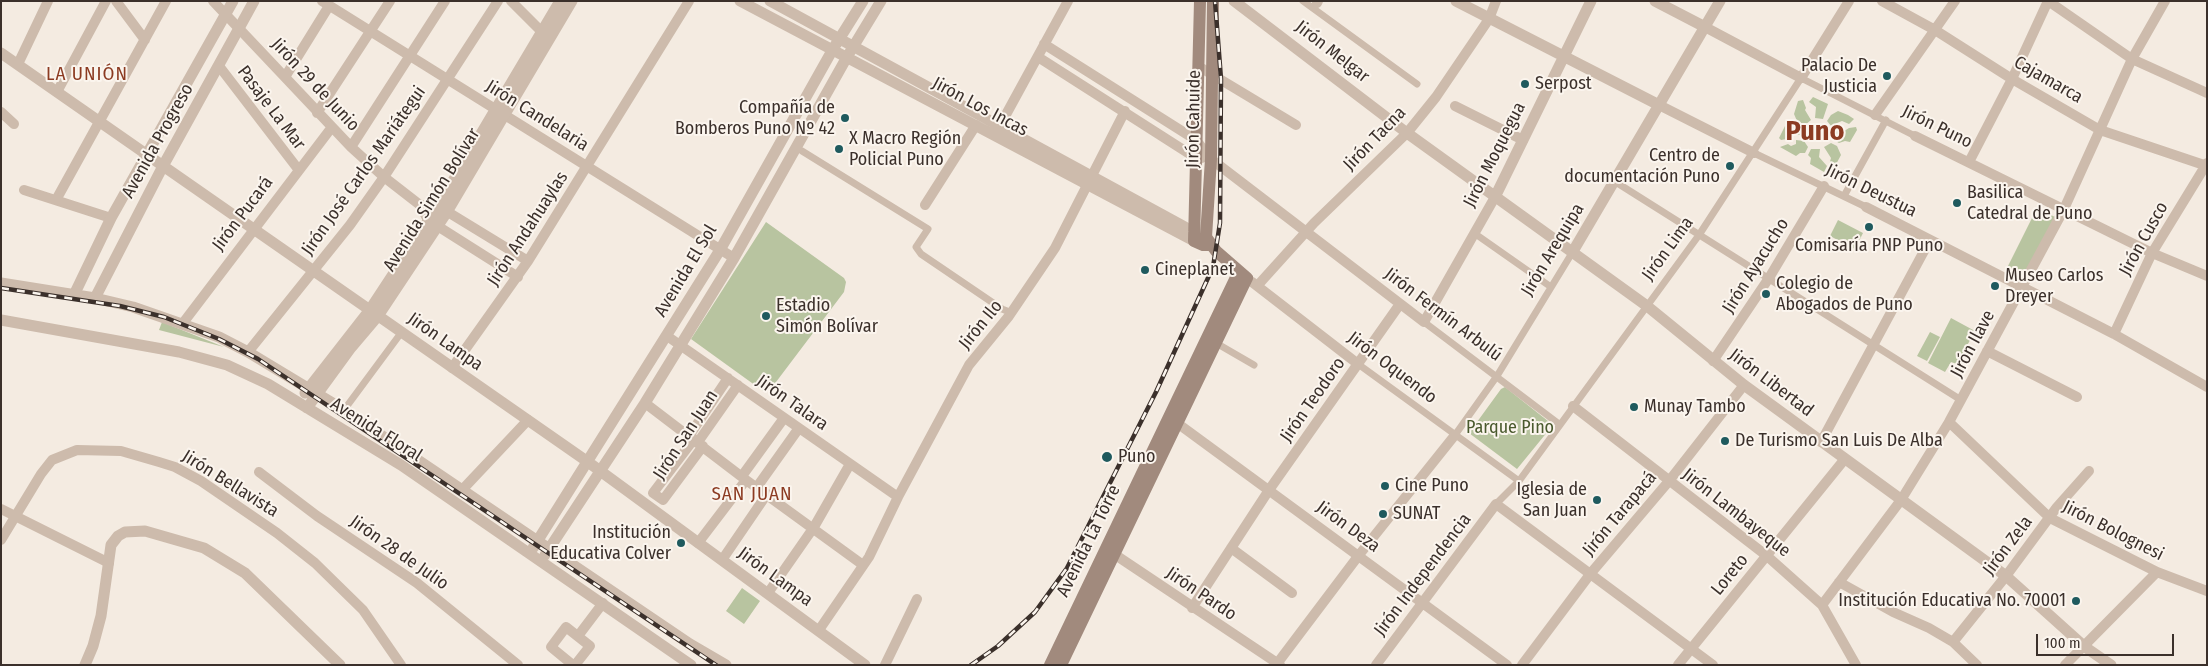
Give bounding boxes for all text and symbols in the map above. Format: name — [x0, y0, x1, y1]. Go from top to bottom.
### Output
street label: Jirón Melgar — [1291, 16, 1373, 88]
street label: Jirón 29 de Junio — [266, 34, 364, 136]
street label: Cajamarca — [2010, 52, 2086, 108]
place label: Palacio De Justicia — [1801, 55, 1877, 98]
street label: Pasaje La Mar — [232, 62, 310, 154]
district label: LA UNIÓN — [45, 64, 129, 86]
street label: Jirón Cahuide — [1182, 70, 1206, 168]
marker: Palacio De Justicia — [1881, 70, 1893, 82]
street label: Jirón Los Incas — [928, 73, 1032, 141]
place label: Serpost — [1535, 73, 1592, 95]
street label: Jirón Candelaria — [482, 76, 592, 156]
marker: Serpost — [1519, 78, 1531, 90]
street label: Avenida Progreso — [118, 80, 198, 202]
street label: Jirón José Carlos Mariátegui — [297, 82, 431, 260]
place label: Compañía de Bomberos Puno Nº 42 — [675, 97, 835, 140]
street label: Jirón Moquegua — [1459, 99, 1531, 211]
street label: Jirón Puno — [1898, 101, 1976, 153]
street label: Jirón Tacna — [1339, 102, 1411, 176]
marker: Compañía de Bomberos Puno Nº 42 — [839, 112, 851, 124]
district label: Puno — [1786, 115, 1844, 149]
street label: Avenida Simón Bolívar — [379, 124, 485, 276]
place label: X Macro Región Policial Puno — [849, 128, 961, 170]
marker: X Macro Región Policial Puno — [833, 143, 845, 155]
place label: Centro de documentación Puno — [1564, 145, 1720, 188]
marker: Centro de documentación Puno — [1724, 160, 1736, 172]
street label: Jirón Deustua — [1822, 160, 1920, 222]
street label: Jirón Andahuaylas — [483, 168, 573, 290]
street label: Jirón Pucará — [208, 172, 278, 256]
place label: Basilica Catedral de Puno — [1967, 182, 2092, 224]
marker: Basilica Catedral de Puno — [1951, 197, 1963, 209]
street label: Jirón Cusco — [2115, 198, 2173, 280]
street label: Jirón Arequipa — [1517, 200, 1589, 300]
street label: Jirón Lima — [1638, 213, 1698, 285]
street label: Jirón Ayacucho — [1718, 214, 1794, 318]
street label: Avenida El Sol — [650, 221, 722, 321]
marker: Comisaría PNP Puno — [1863, 221, 1875, 233]
place label: Comisaría PNP Puno — [1795, 235, 1943, 257]
place label: Cineplanet — [1155, 259, 1234, 281]
marker: Cineplanet — [1139, 264, 1151, 276]
street label: Jirón Fermín Arbulú — [1380, 264, 1506, 366]
place label: Museo Carlos Dreyer — [2005, 265, 2103, 308]
place label: Colegio de Abogados de Puno — [1776, 273, 1913, 316]
marker: Museo Carlos Dreyer — [1989, 280, 2001, 292]
marker: Colegio de Abogados de Puno — [1760, 288, 1772, 300]
place label: Estadio Simón Bolívar — [776, 295, 878, 338]
street label: Jirón Ilo — [955, 296, 1007, 354]
street label: Jirón Ilave — [1946, 307, 2000, 381]
street label: Jirón Lampa — [403, 308, 487, 376]
marker: Estadio Simón Bolívar — [760, 310, 772, 322]
street label: Jirón Oquendo — [1343, 327, 1441, 409]
street label: Jirón Libertad — [1725, 344, 1817, 422]
street label: Jirón Teodoro — [1276, 353, 1350, 447]
street label: Jirón Talara — [752, 370, 832, 436]
street label: Jirón San Juan — [649, 386, 723, 484]
street label: Avenida Floral — [326, 393, 426, 467]
place label: Munay Tambo — [1644, 396, 1746, 418]
marker: Munay Tambo — [1628, 401, 1640, 413]
park label: Parque Pino — [1466, 417, 1554, 439]
place label: De Turismo San Luis De Alba — [1735, 430, 1943, 452]
marker: De Turismo San Luis De Alba — [1719, 435, 1731, 447]
street label: Jirón Bellavista — [178, 446, 282, 522]
place label: Puno — [1118, 446, 1155, 468]
marker: Puno — [1100, 450, 1114, 464]
street label: Jirón Lambayeque — [1677, 464, 1795, 562]
street label: Jirón Tarapacá — [1578, 467, 1662, 561]
place label: Cine Puno — [1395, 475, 1469, 497]
place label: Iglesia de San Juan — [1516, 479, 1587, 522]
marker: Cine Puno — [1379, 480, 1391, 492]
street label: Avenida La Torre — [1053, 482, 1125, 600]
district label: SAN JUAN — [710, 484, 794, 506]
marker: Iglesia de San Juan — [1591, 494, 1603, 506]
street label: Jirón Bolognesi — [2059, 496, 2167, 566]
street label: Jirón Deza — [1312, 497, 1384, 557]
place label: SUNAT — [1393, 503, 1440, 525]
marker: SUNAT — [1377, 508, 1389, 520]
street label: Jirón Independencia — [1370, 509, 1476, 641]
street label: Jirón 28 de Julio — [346, 511, 452, 595]
street label: Jirón Zela — [1979, 512, 2037, 580]
place label: Institución Educativa Colver — [550, 522, 671, 564]
marker: Institución Educativa Colver — [675, 537, 687, 549]
street label: Jirón Lampa — [733, 543, 817, 611]
street label: Loreto — [1707, 550, 1753, 600]
street label: Jirón Pardo — [1162, 563, 1240, 625]
place label: Institución Educativa No. 70001 — [1838, 590, 2066, 612]
marker: Institución Educativa No. 70001 — [2070, 595, 2082, 607]
scale bar — [2038, 624, 2176, 656]
text: 100 m — [2044, 634, 2081, 652]

